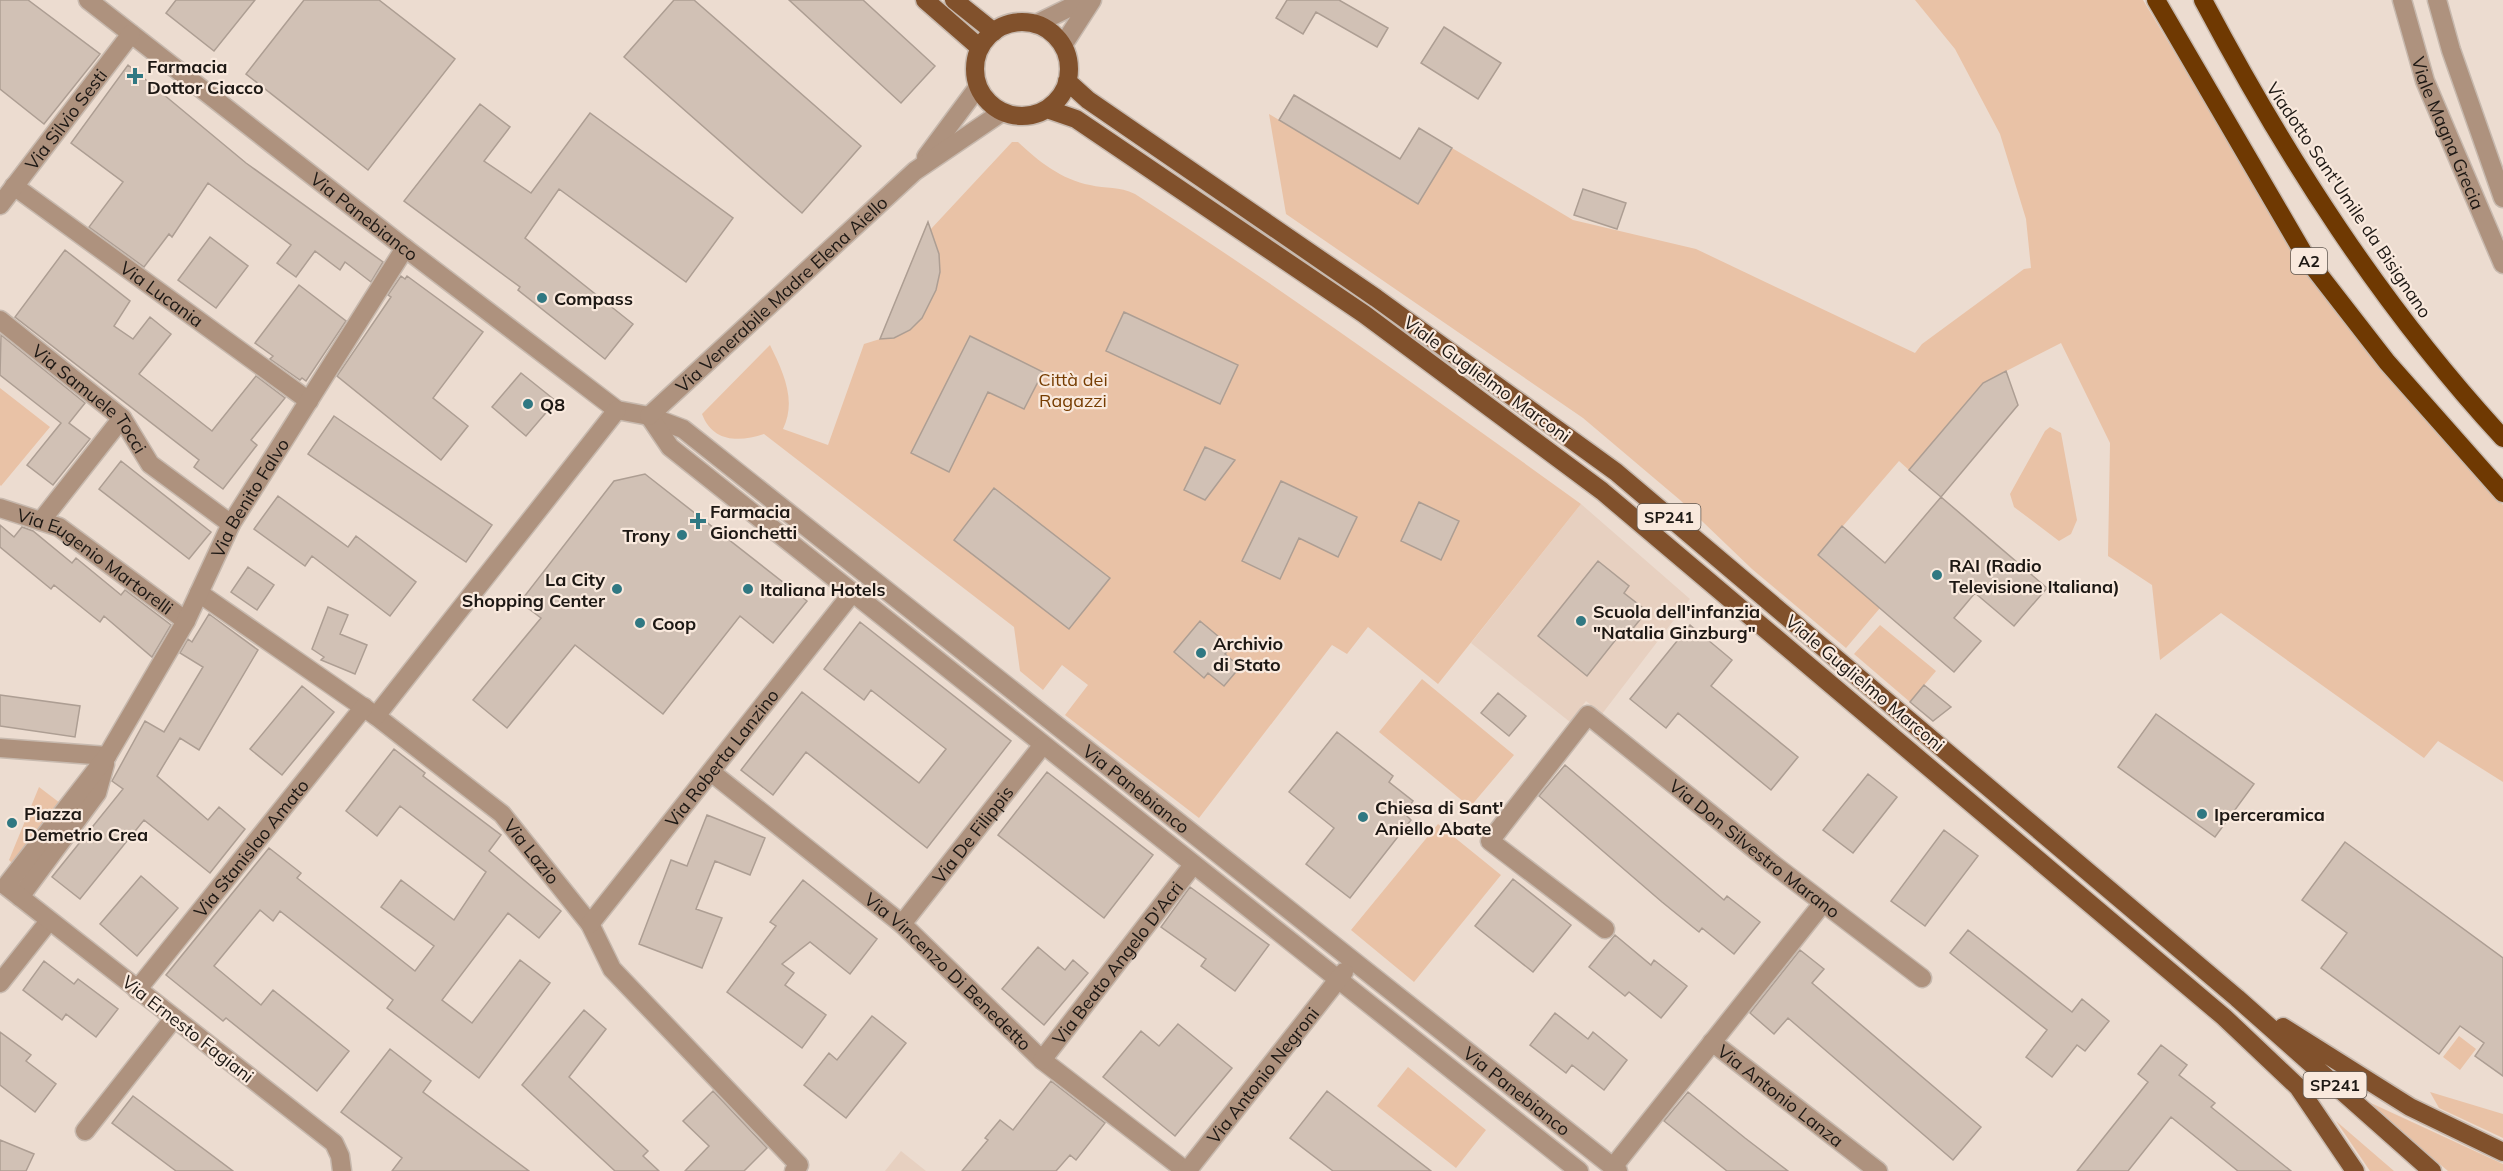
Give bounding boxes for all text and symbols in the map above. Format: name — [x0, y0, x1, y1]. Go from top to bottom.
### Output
street label: Viale Magna Grecia — [2407, 54, 2490, 213]
place label: Farmacia Dottor Ciacco — [147, 55, 264, 99]
street label: Via Silvio Sesti — [20, 64, 112, 174]
marker: Farmacia Dottor Ciacco — [128, 69, 142, 83]
street label: Viadotto Sant'Umile da Bisignano — [2261, 78, 2437, 322]
street label: Via Panebianco — [306, 167, 423, 265]
street label: Via Venerabile Madre Elena Aiello — [671, 191, 892, 397]
road number: A2 — [2291, 248, 2327, 274]
street label: Via Lucania — [116, 256, 208, 332]
place label: Compass — [554, 287, 633, 310]
marker: Compass — [535, 291, 549, 305]
street label: Viale Guglielmo Marconi — [1399, 311, 1575, 447]
street label: Via Samuele Tocci — [28, 339, 152, 457]
park label: Città dei Ragazzi — [1038, 368, 1108, 412]
place label: Q8 — [540, 393, 565, 416]
marker: Q8 — [521, 397, 535, 411]
street label: Via Benito Falvo — [206, 434, 294, 561]
place label: Farmacia Gionchetti — [710, 500, 797, 544]
street label: Via Eugenio Martorelli — [14, 503, 178, 619]
road number: SP241 — [1638, 504, 1700, 530]
marker: Farmacia Gionchetti — [691, 514, 705, 528]
place label: Trony — [622, 524, 670, 547]
marker: Trony — [675, 528, 689, 542]
place label: RAI (Radio Televisione Italiana) — [1949, 554, 2120, 598]
place label: La City Shopping Center — [462, 568, 606, 612]
marker: RAI (Radio Televisione Italiana) — [1930, 568, 1944, 582]
place label: Italiana Hotels — [760, 578, 885, 601]
marker: La City Shopping Center — [610, 582, 624, 596]
marker: Italiana Hotels — [741, 582, 755, 596]
place label: Scuola dell'infanzia "Natalia Ginzburg" — [1593, 600, 1760, 644]
street label: Viale Guglielmo Marconi — [1781, 610, 1949, 756]
place label: Coop — [652, 612, 696, 635]
marker: Scuola dell'infanzia "Natalia Ginzburg" — [1574, 614, 1588, 628]
marker: Coop — [633, 616, 647, 630]
place label: Archivio di Stato — [1213, 632, 1283, 676]
marker: Archivio di Stato — [1194, 646, 1208, 660]
street label: Via Roberta Lanzino — [660, 684, 783, 832]
street label: Via Panebianco — [1078, 739, 1195, 838]
street label: Via Stanislao Amato — [188, 774, 313, 922]
street label: Via Don Silvestro Marano — [1665, 774, 1845, 923]
street label: Via De Filippis — [927, 781, 1018, 888]
place label: Chiesa di Sant' Aniello Abate — [1375, 796, 1503, 840]
place label: Piazza Demetrio Crea — [24, 802, 148, 846]
place label: Iperceramica — [2214, 803, 2325, 826]
marker: Iperceramica — [2195, 807, 2209, 821]
marker: Chiesa di Sant' Aniello Abate — [1356, 810, 1370, 824]
street label: Via Lazio — [499, 814, 565, 889]
marker: Piazza Demetrio Crea — [5, 816, 19, 830]
street label: Via Beato Angelo D'Acri — [1047, 876, 1188, 1049]
street label: Via Vincenzo Di Benedetto — [860, 887, 1037, 1055]
street label: Via Ernesto Fagiani — [117, 970, 259, 1088]
street label: Via Antonio Negroni — [1201, 1002, 1324, 1148]
street label: Via Antonio Lanza — [1713, 1039, 1848, 1152]
street label: Via Panebianco — [1459, 1041, 1575, 1140]
road number: SP241 — [2304, 1072, 2366, 1098]

